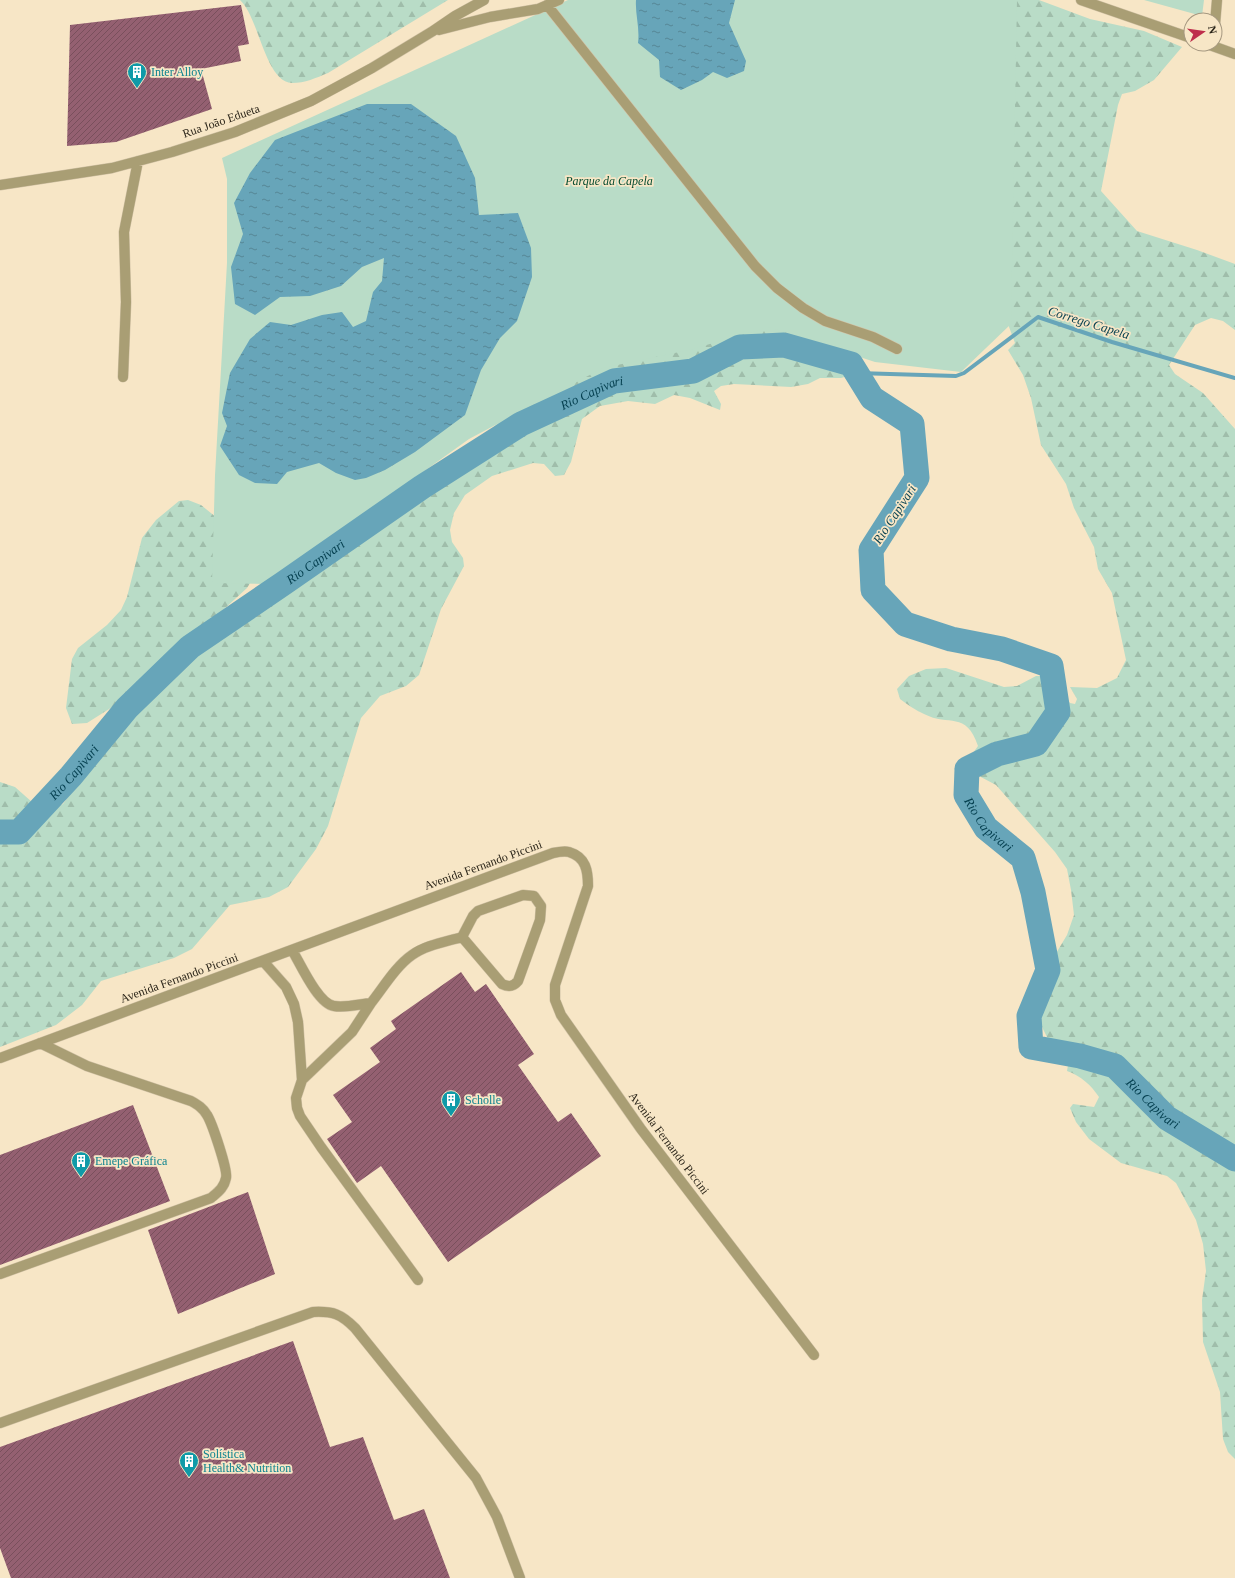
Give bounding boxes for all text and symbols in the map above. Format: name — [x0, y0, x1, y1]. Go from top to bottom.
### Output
north arrow — [1183, 12, 1223, 52]
text: N — [1206, 25, 1219, 35]
building icon: Inter Alloy — [126, 61, 148, 89]
place label: Inter Alloy — [151, 65, 203, 79]
street label: Rua João Edueta — [181, 101, 262, 141]
park label: Parque da Capela — [564, 174, 653, 188]
water label: Corrego Capela — [1046, 303, 1132, 342]
water label: Rio Capivari — [557, 373, 624, 413]
water label: Rio Capivari — [869, 482, 919, 548]
water label: Rio Capivari — [283, 536, 348, 588]
water label: Rio Capivari — [45, 742, 102, 804]
water label: Rio Capivari — [961, 794, 1016, 855]
street label: Avenida Fernando Piccini — [422, 837, 544, 893]
street label: Avenida Fernando Piccini — [118, 950, 240, 1006]
water label: Rio Capivari — [1123, 1074, 1183, 1132]
building icon: Scholle — [440, 1089, 462, 1117]
street label: Avenida Fernando Piccini — [626, 1089, 712, 1197]
place label: Scholle — [465, 1093, 501, 1107]
building icon: Emepe Gráfica — [70, 1150, 92, 1178]
place label: Emepe Gráfica — [95, 1154, 168, 1168]
place label: Solística Health& Nutrition — [203, 1447, 291, 1475]
building icon: Solística Health& Nutrition — [178, 1450, 200, 1478]

